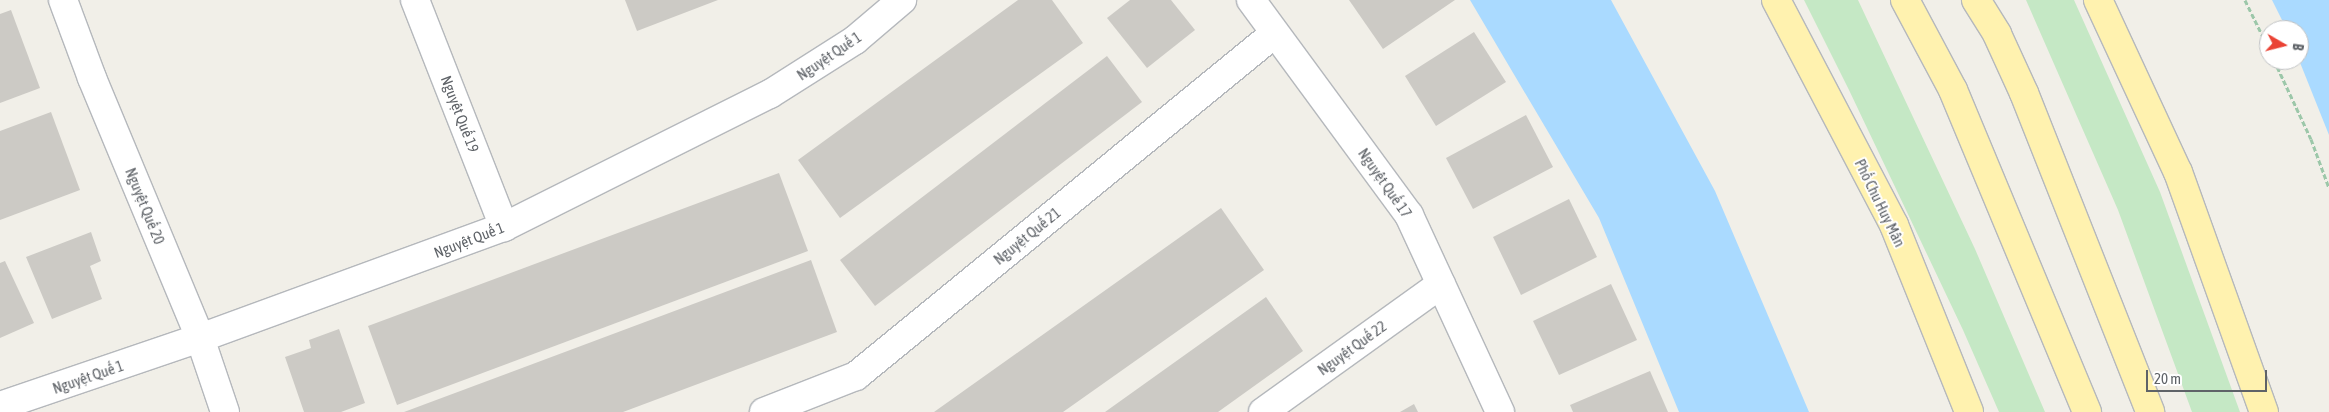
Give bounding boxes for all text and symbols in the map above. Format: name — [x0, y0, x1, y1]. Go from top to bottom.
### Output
north arrow — [2259, 20, 2309, 70]
street label: Nguyệt Quế 1 — [793, 28, 865, 84]
text: B — [2289, 43, 2306, 51]
street label: Nguyệt Quế 19 — [437, 73, 483, 155]
street label: Nguyệt Quế 17 — [1354, 145, 1416, 221]
street label: Phố Chu Huy Mân — [1851, 156, 1909, 250]
street label: Nguyệt Quế 20 — [122, 165, 168, 247]
street label: Nguyệt Quế 21 — [990, 204, 1064, 268]
street label: Nguyệt Quế 1 — [431, 218, 507, 262]
street label: Nguyệt Quế 22 — [1314, 317, 1390, 379]
street label: Nguyệt Quế 1 — [50, 356, 126, 398]
scale bar — [2149, 360, 2270, 392]
text: 20 m — [2154, 370, 2181, 387]

